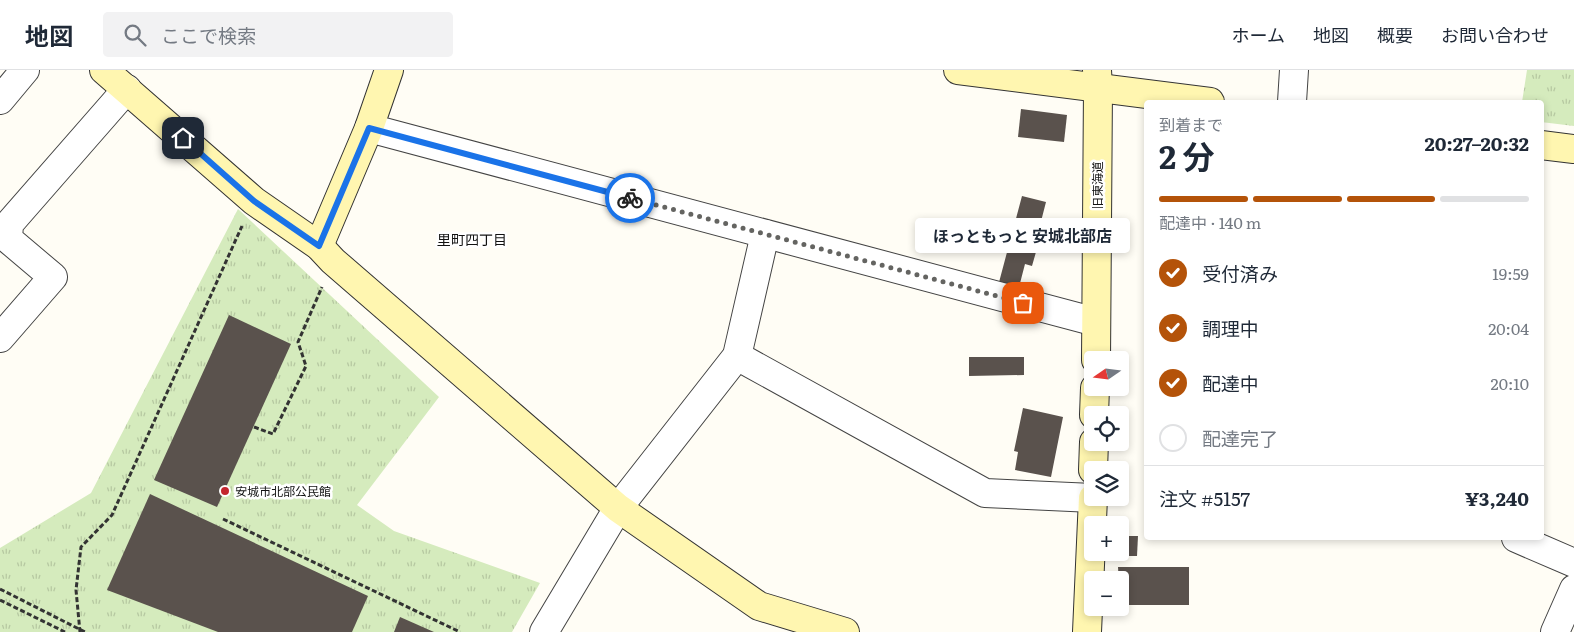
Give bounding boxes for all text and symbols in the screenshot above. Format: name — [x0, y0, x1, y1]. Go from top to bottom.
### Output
search box — [103, 12, 453, 57]
text: 地図 — [25, 17, 73, 52]
icon: search — [121, 21, 149, 49]
text: ここで検索 — [161, 21, 256, 49]
text: ホーム — [1232, 21, 1285, 48]
text: 地図 — [1313, 21, 1349, 48]
text: 概要 — [1377, 21, 1413, 48]
text: お問い合わせ — [1441, 21, 1549, 48]
text: 到着まで — [1159, 112, 1223, 136]
pin — [162, 117, 204, 159]
icon: home — [169, 124, 197, 152]
text: 20:27–20:32 — [1425, 129, 1529, 157]
text: 2 分 — [1159, 131, 1215, 179]
street label: 旧東海道 — [1088, 161, 1106, 209]
courier — [605, 173, 655, 223]
icon: bike — [616, 184, 644, 212]
text: 配達中 · 140 m — [1159, 210, 1261, 234]
callout: ほっともっと 安城北部店 — [916, 218, 1130, 253]
text: ほっともっと 安城北部店 — [933, 223, 1112, 247]
district label: 里町四丁目 — [437, 229, 507, 249]
icon: check — [1159, 259, 1187, 287]
text: 受付済み — [1202, 259, 1278, 287]
text: 19:59 — [1492, 261, 1529, 285]
pin — [1002, 282, 1044, 324]
icon: bag — [1009, 289, 1037, 317]
icon: check — [1159, 314, 1187, 342]
text: 調理中 — [1202, 314, 1259, 342]
text: 20:04 — [1488, 316, 1529, 340]
north arrow — [1084, 351, 1129, 396]
map controls — [1084, 351, 1129, 616]
icon: check — [1159, 369, 1187, 397]
text: 配達中 — [1202, 369, 1259, 397]
text: 20:10 — [1491, 371, 1529, 395]
button: locate — [1084, 406, 1129, 451]
text: 配達完了 — [1202, 424, 1278, 452]
button: layers — [1084, 461, 1129, 506]
place label: 安城市北部公民館 — [235, 482, 331, 500]
text: 注文 #5157 — [1159, 484, 1250, 512]
text: ¥3,240 — [1465, 484, 1529, 512]
marker: 安城市北部公民館 — [219, 485, 231, 497]
button: + — [1084, 516, 1129, 561]
button: − — [1084, 571, 1129, 616]

